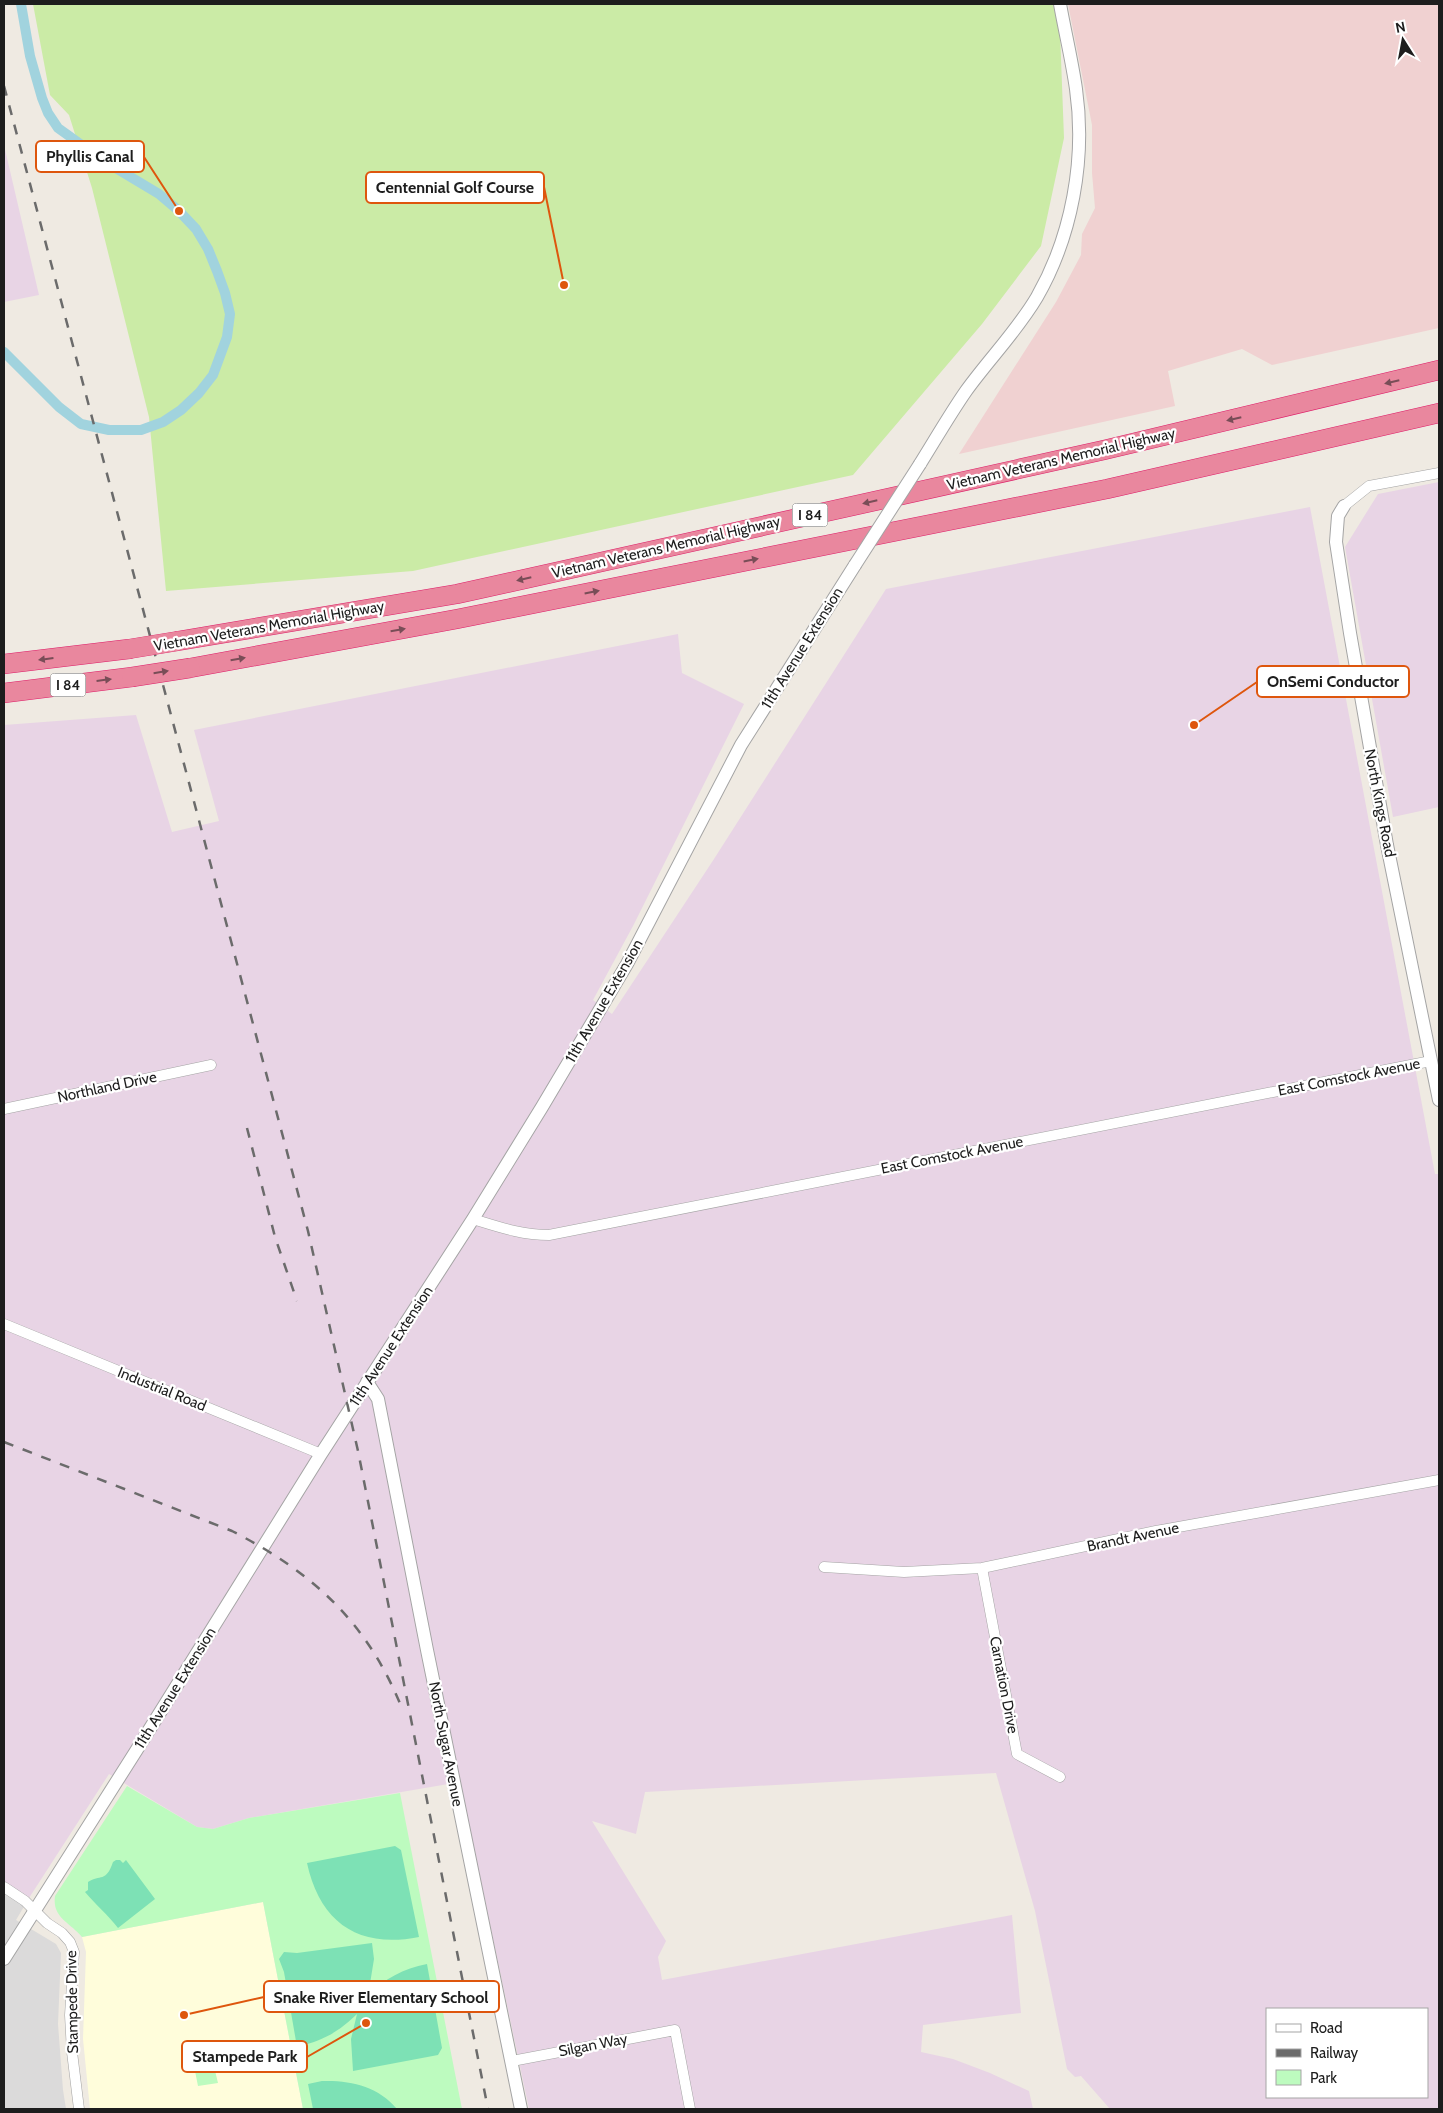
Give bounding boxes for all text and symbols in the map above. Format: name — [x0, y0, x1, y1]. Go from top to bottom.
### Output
north arrow — [1378, 15, 1428, 65]
text: N — [1394, 17, 1407, 37]
callout: Phyllis Canal — [36, 141, 144, 172]
text: Phyllis Canal — [46, 147, 134, 166]
callout: Centennial Golf Course — [366, 172, 544, 203]
text: Centennial Golf Course — [376, 178, 534, 197]
one-way arrow — [1384, 378, 1399, 386]
one-way arrow — [1226, 415, 1241, 423]
street label: Vietnam Veterans Memorial Highway — [945, 424, 1177, 494]
one-way arrow — [863, 498, 878, 506]
road number: I 84 — [792, 504, 828, 526]
street label: Vietnam Veterans Memorial Highway — [550, 512, 782, 582]
one-way arrow — [744, 556, 760, 564]
one-way arrow — [516, 575, 531, 583]
street label: 11th Avenue Extension — [757, 584, 847, 712]
one-way arrow — [585, 588, 600, 596]
street label: Vietnam Veterans Memorial Highway — [152, 597, 386, 655]
one-way arrow — [391, 625, 407, 633]
one-way arrow — [38, 655, 54, 663]
one-way arrow — [231, 655, 246, 663]
callout: OnSemi Conductor — [1257, 666, 1409, 697]
one-way arrow — [154, 668, 170, 676]
text: OnSemi Conductor — [1267, 672, 1400, 691]
road number: I 84 — [50, 674, 86, 696]
one-way arrow — [97, 676, 113, 684]
street label: North Kings Road — [1361, 747, 1399, 859]
street label: 11th Avenue Extension — [561, 936, 647, 1066]
street label: East Comstock Avenue — [1276, 1054, 1422, 1100]
street label: Northland Drive — [56, 1068, 159, 1106]
street label: East Comstock Avenue — [879, 1132, 1025, 1178]
street label: 11th Avenue Extension — [345, 1282, 437, 1410]
street label: Industrial Road — [115, 1363, 209, 1415]
street label: Brandt Avenue — [1085, 1518, 1181, 1556]
street label: 11th Avenue Extension — [130, 1624, 220, 1752]
street label: Carnation Drive — [986, 1635, 1022, 1735]
street label: North Sugar Avenue — [425, 1680, 467, 1808]
street label: Stampede Drive — [62, 1950, 82, 2054]
callout: Snake River Elementary School — [264, 1981, 499, 2012]
text: Snake River Elementary School — [273, 1988, 489, 2007]
legend — [1266, 2008, 1428, 2098]
text: Road — [1310, 2019, 1343, 2037]
street label: Silgan Way — [557, 2029, 629, 2061]
callout: Stampede Park — [182, 2041, 307, 2072]
text: Railway — [1310, 2044, 1359, 2062]
text: Stampede Park — [192, 2047, 298, 2066]
text: Park — [1310, 2069, 1337, 2087]

